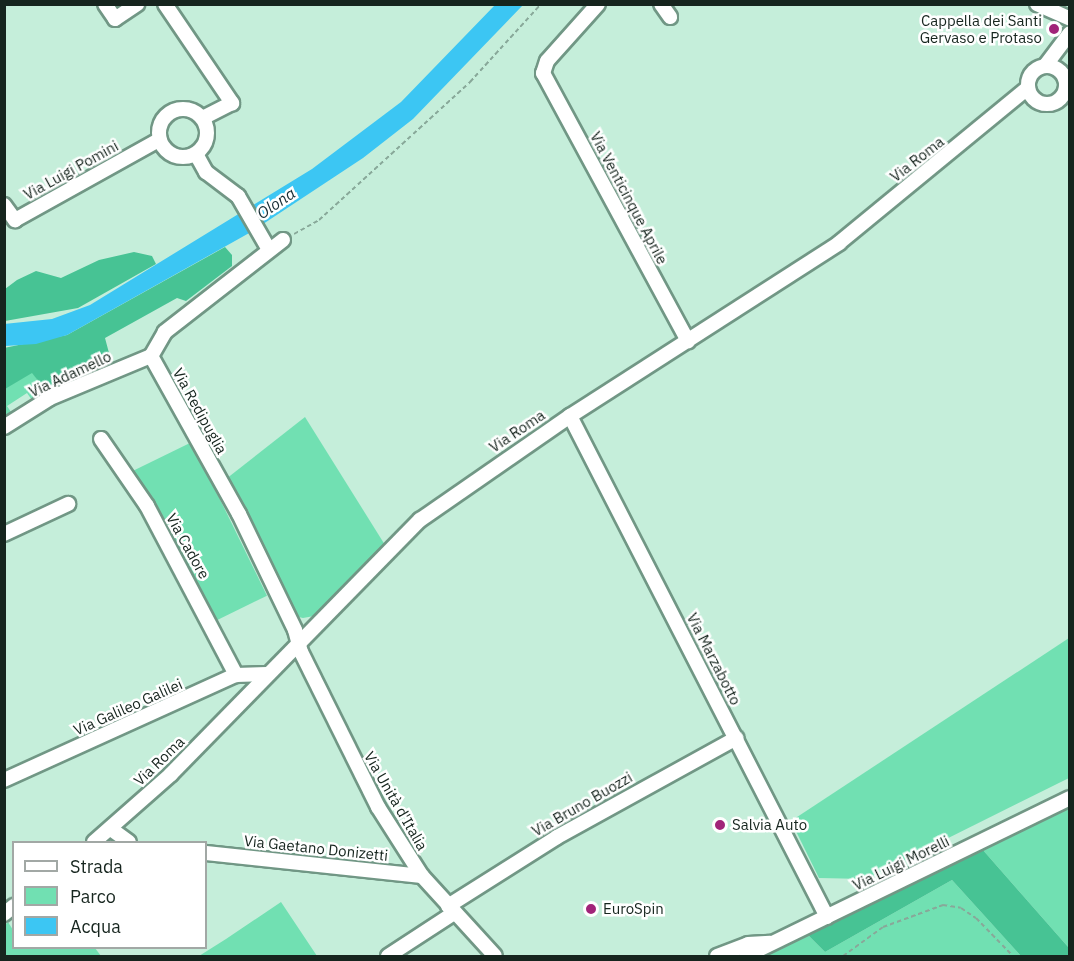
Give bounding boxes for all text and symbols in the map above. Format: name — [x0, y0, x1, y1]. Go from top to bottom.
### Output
place label: Cappella dei Santi Gervaso e Protaso — [920, 11, 1042, 46]
marker: Cappella dei Santi Gervaso e Protaso — [1047, 22, 1061, 36]
street label: Via Venticinque Aprile — [586, 129, 672, 267]
street label: Via Roma — [887, 132, 947, 186]
street label: Via Luigi Pomini — [20, 137, 122, 203]
water label: Olona — [253, 183, 299, 223]
street label: Via Adamello — [26, 347, 114, 401]
street label: Via Redipuglia — [169, 365, 231, 457]
street label: Via Roma — [486, 406, 548, 456]
street label: Via Cadore — [163, 510, 213, 582]
street label: Via Marzabotto — [683, 610, 745, 708]
street label: Via Galileo Galilei — [71, 675, 185, 739]
street label: Via Roma — [130, 733, 188, 789]
street label: Via Unità d'Italia — [360, 748, 432, 854]
street label: Via Bruno Buozzi — [529, 768, 635, 840]
place label: Salvia Auto — [732, 816, 807, 834]
marker: Salvia Auto — [713, 818, 727, 832]
street label: Via Gaetano Donizetti — [243, 831, 389, 865]
street label: Via Luigi Morelli — [850, 832, 952, 894]
legend — [12, 841, 207, 949]
text: Strada — [70, 855, 123, 878]
text: Parco — [70, 885, 116, 908]
place label: EuroSpin — [603, 900, 664, 918]
marker: EuroSpin — [584, 902, 598, 916]
text: Acqua — [70, 915, 121, 938]

